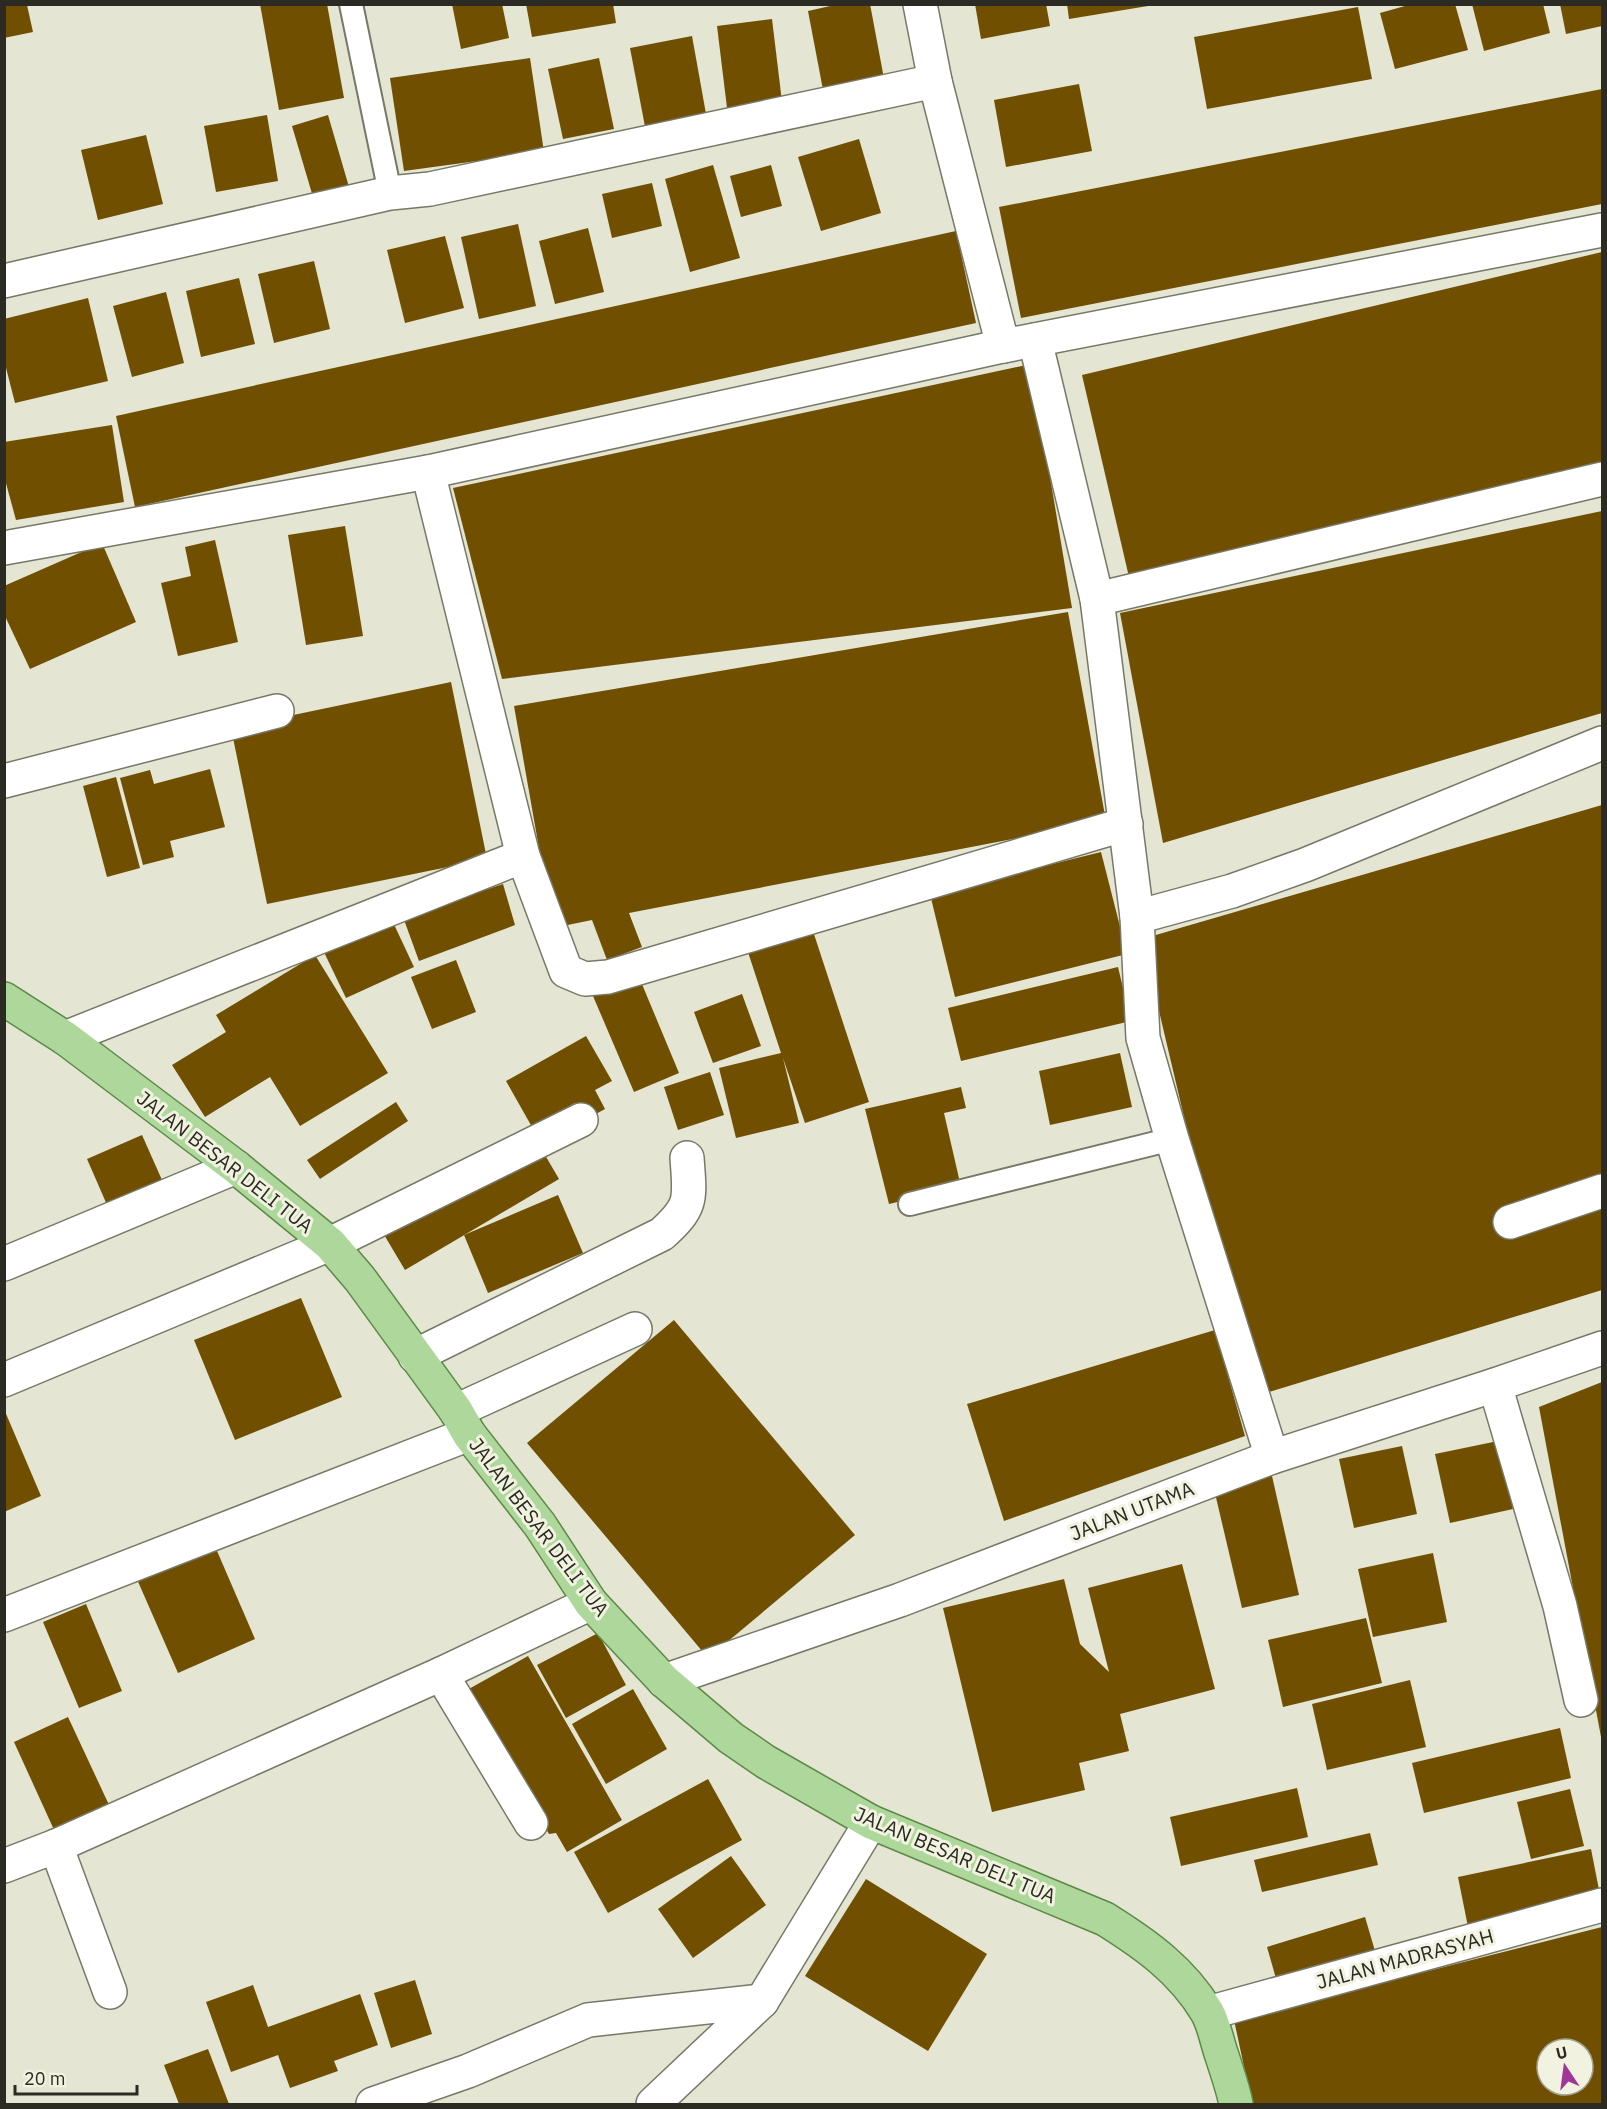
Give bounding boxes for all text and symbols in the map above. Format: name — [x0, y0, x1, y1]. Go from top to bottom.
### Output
street label: JALAN BESAR DELI TUA — [131, 1084, 319, 1239]
street label: JALAN BESAR DELI TUA — [463, 1432, 616, 1622]
street label: JALAN UTAMA — [1066, 1474, 1198, 1547]
street label: JALAN BESAR DELI TUA — [850, 1800, 1061, 1909]
street label: JALAN MADRASYAH — [1313, 1922, 1496, 1995]
north arrow — [1535, 2037, 1595, 2097]
text: U — [1554, 2041, 1569, 2063]
scale bar — [15, 2058, 136, 2096]
text: 20 m — [24, 2067, 66, 2090]

